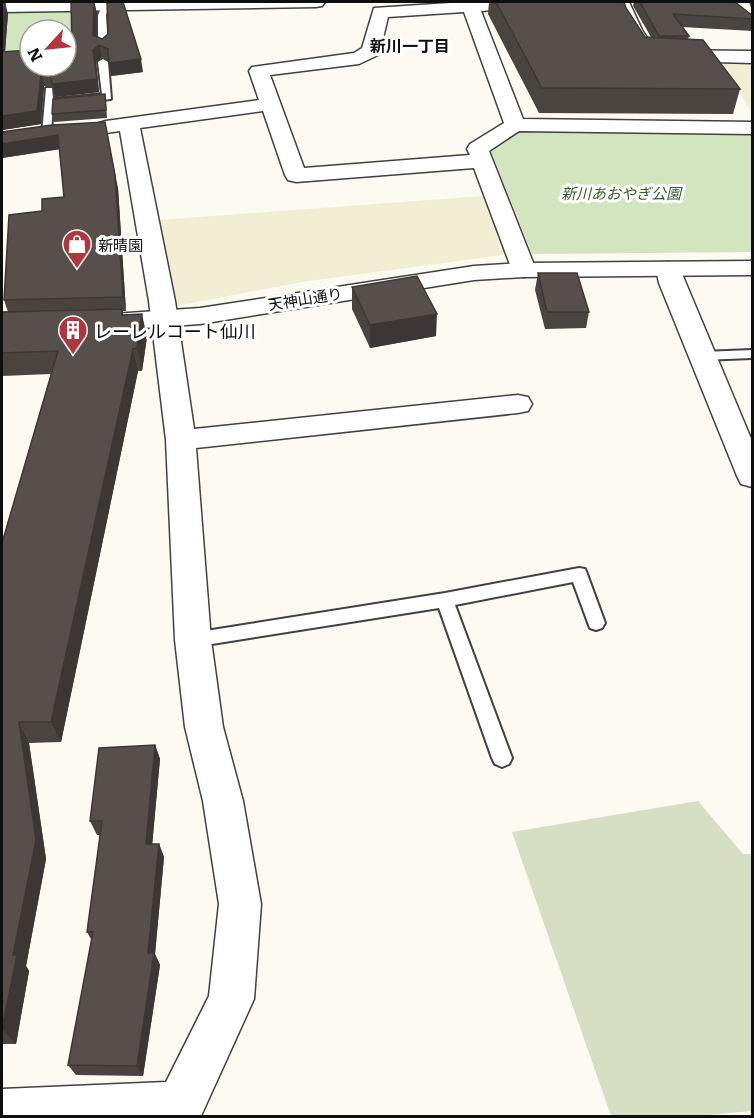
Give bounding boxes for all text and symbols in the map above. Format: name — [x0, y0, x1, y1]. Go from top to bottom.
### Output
north arrow — [18, 18, 78, 78]
district label: 新川一丁目 — [370, 33, 450, 57]
text: N — [20, 44, 47, 67]
park label: 新川あおやぎ公園 — [561, 181, 683, 204]
shop icon: 新晴園 — [61, 228, 93, 270]
place label: 新晴園 — [98, 233, 143, 256]
street label: 天神山通り — [266, 281, 344, 315]
building icon: レーレルコート仙川 — [57, 314, 89, 356]
place label: レーレルコート仙川 — [94, 317, 256, 344]

